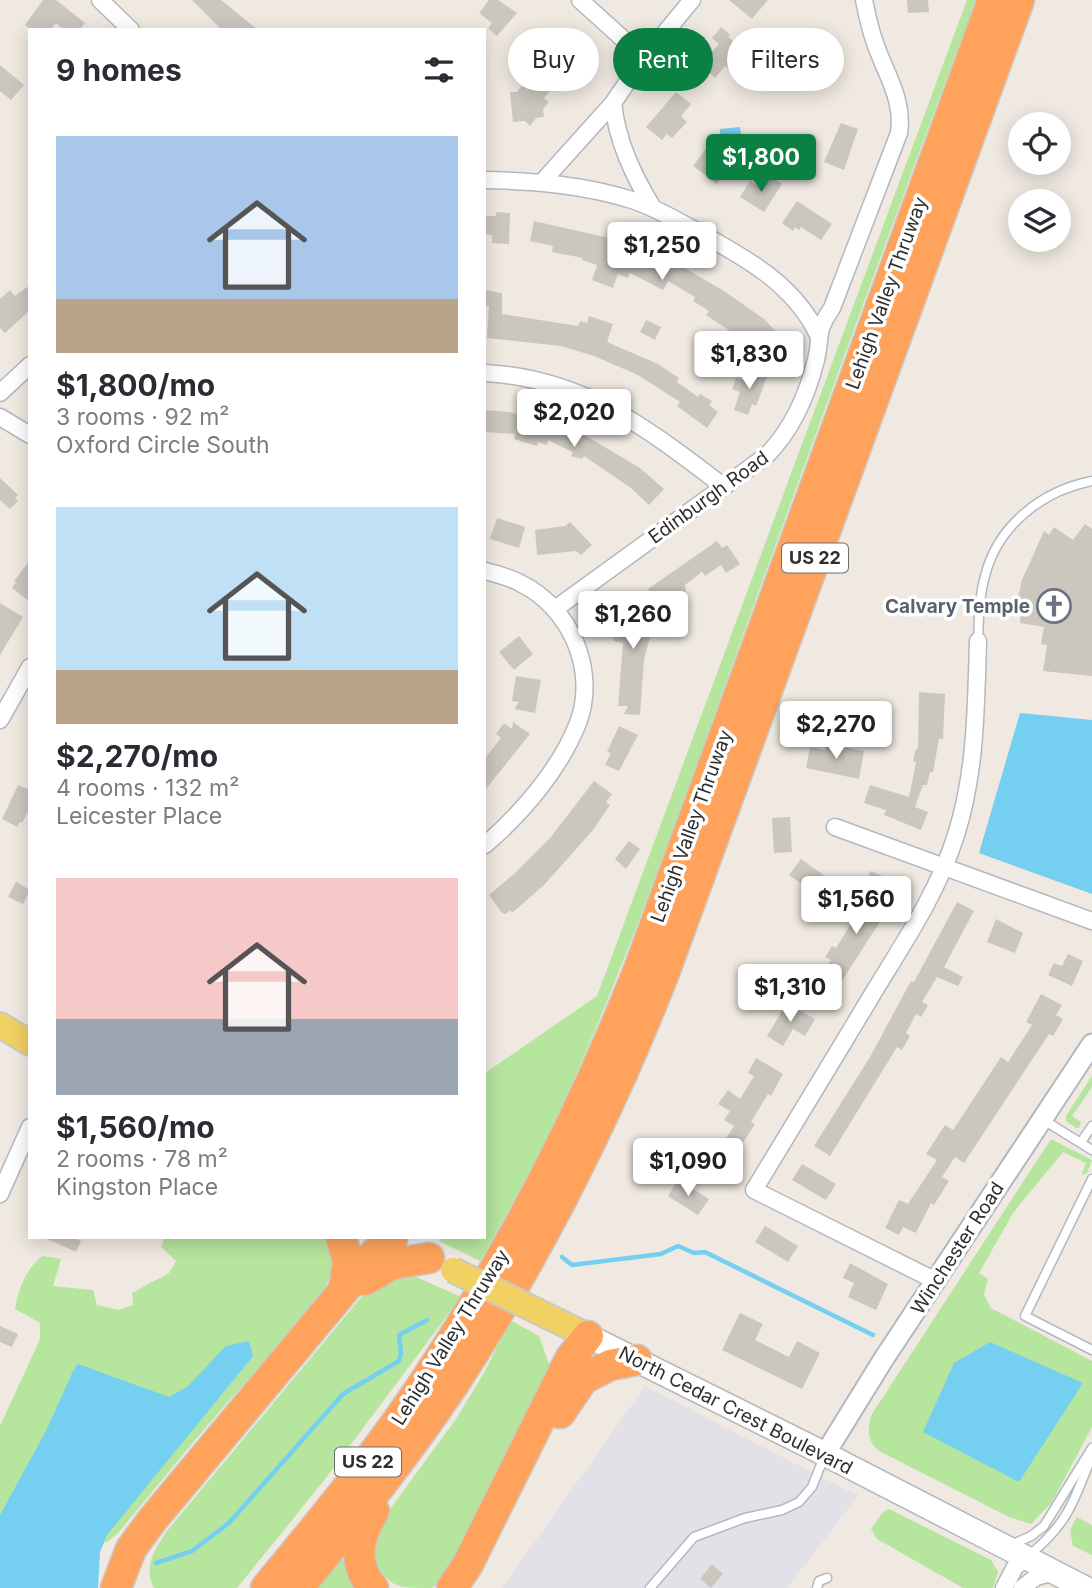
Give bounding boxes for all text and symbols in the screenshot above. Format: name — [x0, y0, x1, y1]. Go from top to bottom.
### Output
chip: Buy — [508, 28, 599, 91]
chip: Rent — [613, 28, 713, 91]
chip: Filters — [727, 28, 844, 91]
icon: filters — [420, 51, 458, 89]
text: 9 homes — [56, 52, 182, 88]
map controls — [1008, 112, 1071, 252]
button: locate — [1008, 112, 1071, 175]
pin: $1,800 — [704, 134, 818, 194]
text: $1,800 — [722, 143, 800, 171]
icon: home — [194, 182, 320, 308]
button: layers — [1008, 189, 1071, 252]
street label: Lehigh Valley Thruway — [841, 193, 932, 393]
pin: $1,250 — [605, 222, 719, 282]
text: $1,250 — [623, 231, 701, 259]
pin: $1,830 — [692, 332, 806, 391]
text: $1,830 — [710, 340, 788, 368]
text: $1,800/mo — [56, 367, 215, 403]
pin: $2,020 — [517, 390, 631, 449]
text: $2,020 — [533, 398, 615, 426]
text: 3 rooms · 92 m² — [56, 403, 229, 431]
text: Oxford Circle South — [56, 431, 270, 459]
street label: Edinburgh Road — [644, 446, 773, 549]
road number: US 22 — [782, 544, 848, 572]
icon: home — [194, 553, 320, 679]
church icon: Calvary Temple — [1035, 587, 1073, 625]
pin: $1,260 — [576, 592, 690, 651]
place label: Calvary Temple — [885, 595, 1030, 618]
text: $1,260 — [594, 600, 672, 628]
pin: $2,270 — [779, 702, 893, 761]
text: $2,270 — [796, 710, 876, 738]
street label: Lehigh Valley Thruway — [646, 726, 737, 926]
text: $2,270/mo — [56, 738, 218, 774]
text: 4 rooms · 132 m² — [56, 774, 239, 802]
text: Leicester Place — [56, 802, 222, 830]
pin: $1,560 — [799, 876, 913, 936]
text: $1,560 — [817, 885, 895, 913]
icon: home — [194, 924, 320, 1050]
pin: $1,310 — [733, 964, 847, 1024]
text: $1,310 — [754, 973, 826, 1001]
text: $1,560/mo — [56, 1109, 215, 1145]
pin: $1,090 — [631, 1138, 745, 1198]
text: 2 rooms · 78 m² — [56, 1145, 228, 1173]
text: $1,090 — [649, 1147, 727, 1175]
text: Kingston Place — [56, 1173, 218, 1201]
street label: Winchester Road — [906, 1178, 1009, 1319]
street label: Lehigh Valley Thruway — [387, 1245, 514, 1429]
street label: North Cedar Crest Boulevard — [615, 1341, 856, 1480]
road number: US 22 — [335, 1448, 401, 1476]

